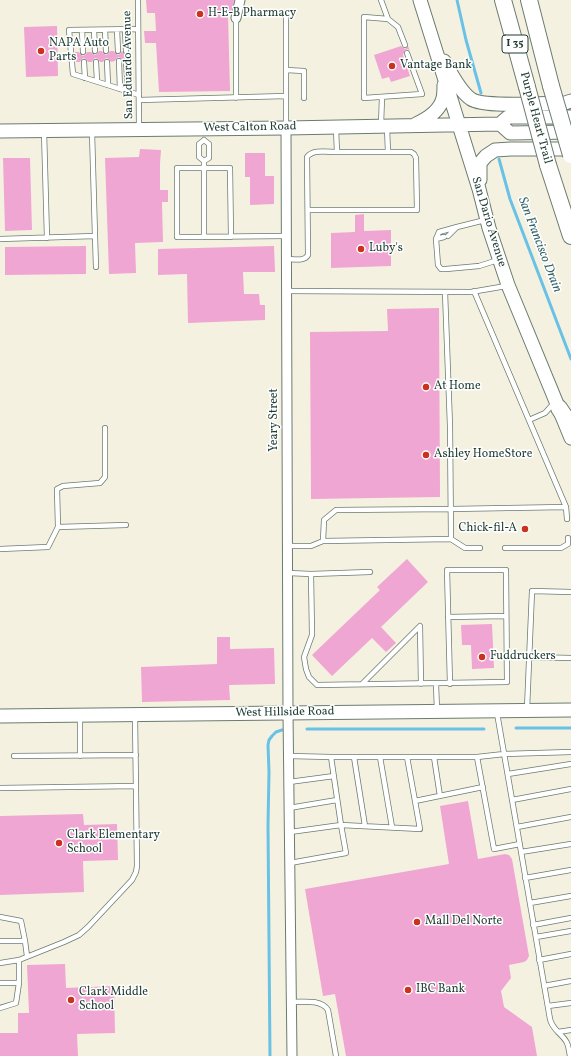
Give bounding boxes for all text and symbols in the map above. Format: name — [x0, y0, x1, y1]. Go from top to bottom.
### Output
place label: H-E-B Pharmacy — [208, 7, 296, 21]
marker: H-E-B Pharmacy — [195, 9, 205, 19]
street label: San Eduardo Avenue — [121, 11, 137, 119]
road number: I 35 — [502, 35, 528, 53]
place label: NAPA Auto Parts — [49, 37, 109, 65]
marker: NAPA Auto Parts — [36, 46, 46, 56]
place label: Vantage Bank — [400, 59, 472, 73]
marker: Vantage Bank — [387, 61, 397, 71]
street label: Purple Heart Trail — [516, 71, 554, 165]
street label: West Calton Road — [203, 120, 297, 136]
street label: San Dario Avenue — [467, 175, 509, 269]
water label: San Francisco Drain — [514, 195, 564, 295]
place label: Luby's — [369, 242, 403, 256]
marker: Luby's — [356, 244, 366, 254]
place label: At Home — [434, 380, 481, 394]
marker: At Home — [421, 382, 431, 392]
street label: Yeary Street — [268, 388, 282, 452]
place label: Ashley HomeStore — [434, 448, 532, 462]
marker: Ashley HomeStore — [421, 450, 431, 460]
place label: Chick-fil-A — [458, 522, 517, 536]
marker: Chick-fil-A — [520, 524, 530, 534]
place label: Fuddruckers — [490, 650, 556, 664]
marker: Fuddruckers — [477, 652, 487, 662]
street label: West Hillside Road — [235, 705, 335, 721]
place label: Clark Elementary School — [67, 829, 160, 857]
marker: Clark Elementary School — [54, 838, 64, 848]
place label: Mall Del Norte — [425, 915, 502, 929]
marker: Mall Del Norte — [412, 917, 422, 927]
place label: IBC Bank — [416, 983, 465, 997]
marker: IBC Bank — [403, 985, 413, 995]
place label: Clark Middle School — [79, 986, 148, 1014]
marker: Clark Middle School — [66, 995, 76, 1005]

